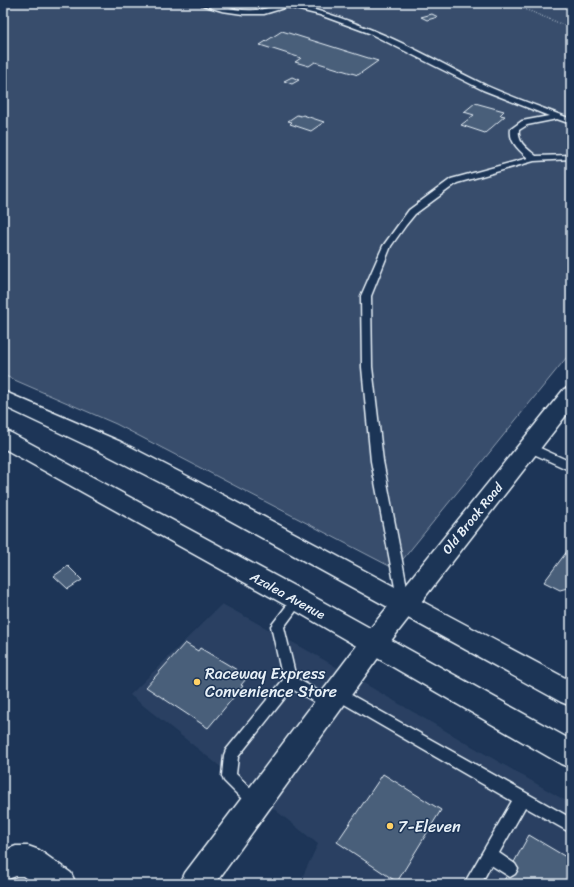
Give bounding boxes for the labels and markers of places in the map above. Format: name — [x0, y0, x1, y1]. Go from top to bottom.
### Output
place label: Raceway Express Convenience Store — [205, 659, 337, 706]
marker: Raceway Express Convenience Store — [192, 677, 202, 687]
place label: 7-Eleven — [398, 812, 461, 841]
marker: 7-Eleven — [385, 821, 395, 831]

